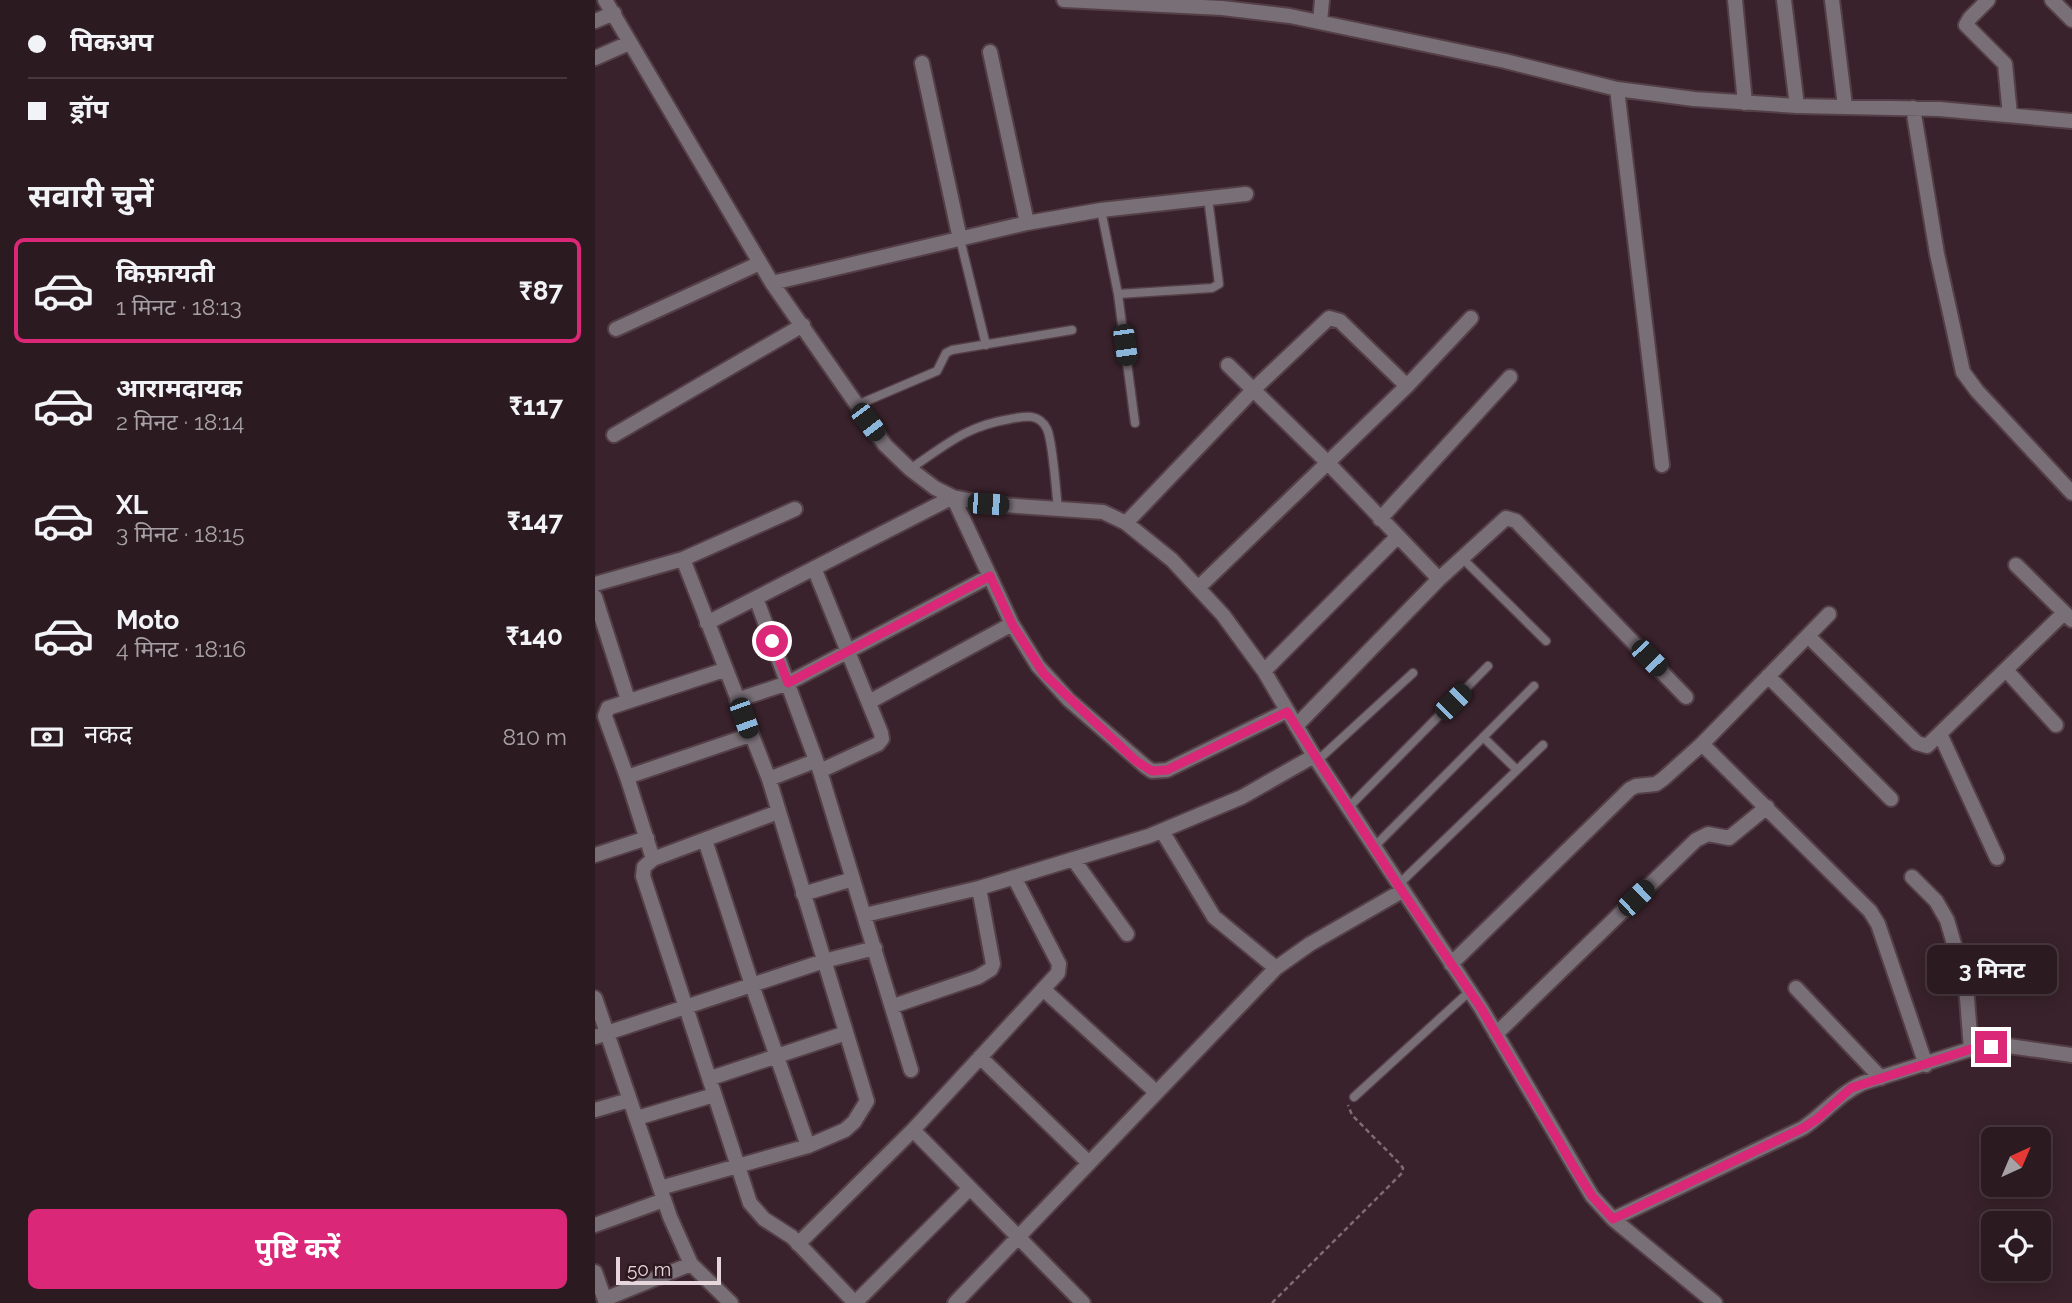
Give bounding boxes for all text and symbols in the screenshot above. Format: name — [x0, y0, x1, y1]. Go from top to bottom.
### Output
text: पिकअप — [70, 27, 153, 57]
text: ड्रॉप — [70, 94, 108, 124]
text: सवारी चुनें — [28, 177, 153, 214]
text: किफ़ायती — [116, 258, 215, 288]
icon: car — [32, 259, 95, 322]
text: ₹87 — [519, 276, 563, 306]
text: 1 मिनट · 18:13 — [116, 293, 242, 320]
car — [1112, 323, 1139, 367]
text: आरामदायक — [116, 373, 242, 403]
icon: car — [32, 374, 95, 437]
text: ₹117 — [509, 391, 563, 421]
car — [847, 399, 890, 445]
text: 2 मिनट · 18:14 — [116, 408, 244, 435]
icon: car — [32, 489, 95, 552]
text: XL — [116, 490, 148, 520]
car — [967, 492, 1010, 516]
text: ₹147 — [507, 506, 563, 536]
text: 3 मिनट · 18:15 — [116, 520, 244, 547]
icon: car — [32, 604, 95, 667]
text: Moto — [116, 605, 179, 635]
text: ₹140 — [505, 621, 563, 651]
route start — [756, 625, 788, 657]
text: 4 मिनट · 18:16 — [116, 635, 246, 662]
car — [1627, 636, 1672, 680]
car — [1431, 680, 1476, 724]
car — [727, 695, 762, 741]
icon: cash — [28, 718, 66, 756]
text: नकद — [84, 719, 132, 749]
text: 810 m — [502, 723, 567, 750]
car — [1614, 876, 1659, 920]
callout: 3 मिनट — [1926, 946, 2056, 995]
text: 3 मिनट — [1959, 956, 2025, 983]
route end — [1975, 1031, 2007, 1063]
north arrow — [1981, 1127, 2051, 1197]
map controls — [1981, 1127, 2051, 1281]
button: पुष्टि करें — [28, 1209, 567, 1289]
button: locate — [1981, 1211, 2051, 1281]
scale bar — [616, 1254, 721, 1286]
text: 50 m — [627, 1258, 671, 1280]

